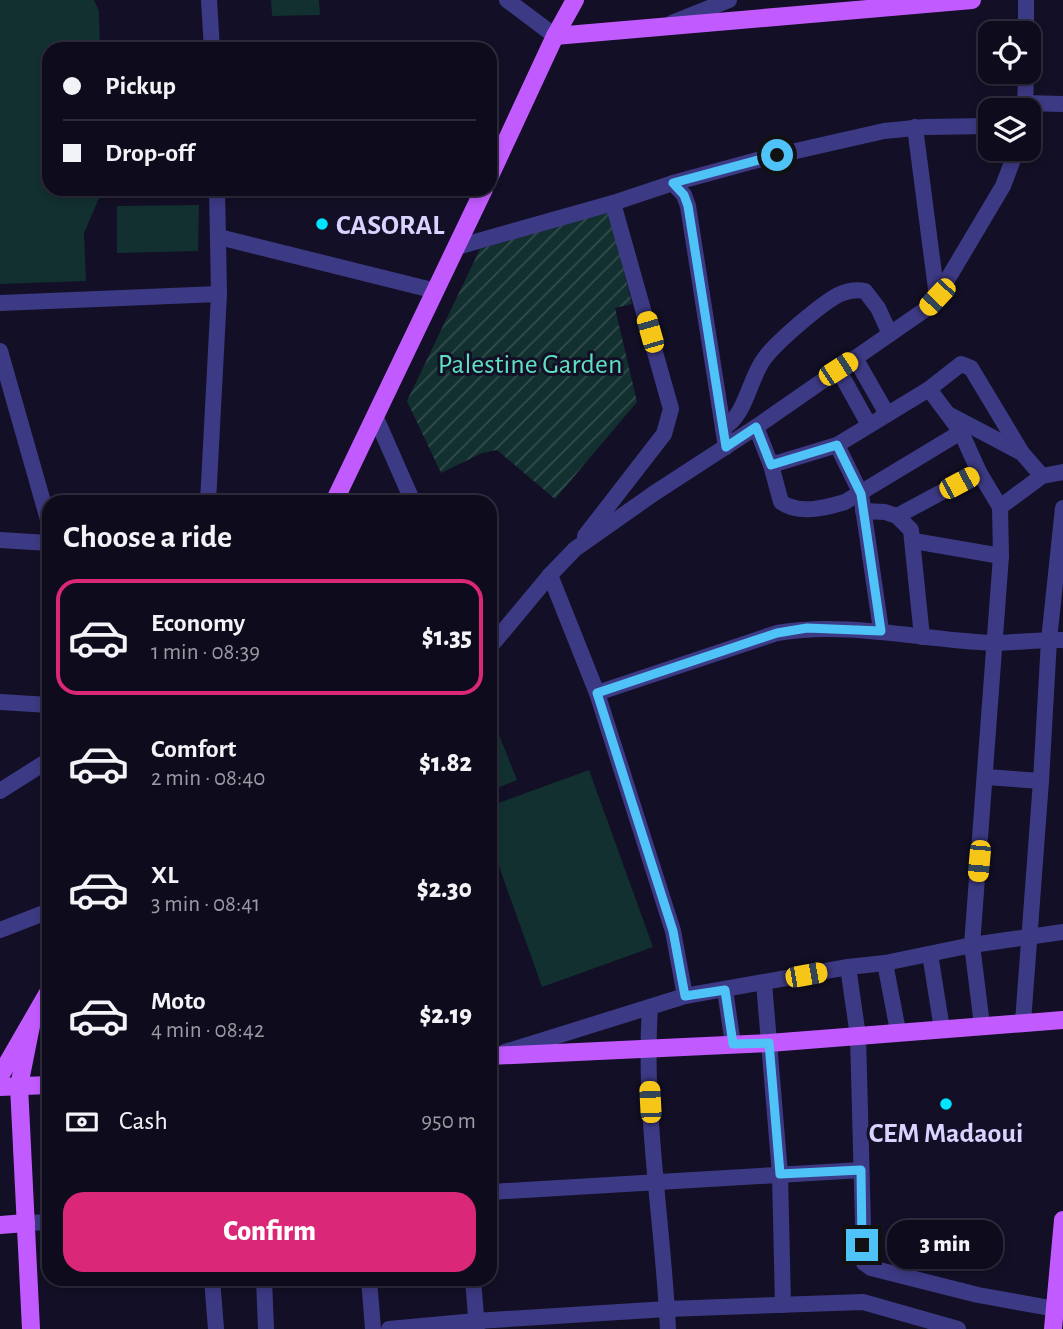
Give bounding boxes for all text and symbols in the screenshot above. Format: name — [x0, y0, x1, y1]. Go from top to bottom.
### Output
map controls — [978, 21, 1041, 161]
button: locate — [978, 21, 1041, 84]
text: Pickup — [105, 73, 176, 99]
button: layers — [978, 98, 1041, 161]
route start — [761, 139, 793, 171]
text: Drop-off — [105, 140, 194, 166]
place label: CASORAL — [336, 212, 445, 240]
marker: CASORAL — [314, 216, 330, 232]
car — [915, 274, 960, 320]
car — [635, 309, 666, 355]
car — [815, 349, 862, 389]
park label: Palestine Garden — [438, 351, 622, 379]
car — [936, 464, 983, 502]
text: Choose a ride — [63, 521, 232, 553]
icon: car — [67, 606, 130, 669]
text: Economy — [151, 610, 245, 636]
text: $1.35 — [422, 624, 472, 650]
text: 1 min · 08:39 — [151, 641, 260, 664]
icon: car — [67, 732, 130, 795]
text: Comfort — [151, 736, 236, 762]
text: $1.82 — [419, 750, 472, 776]
text: 2 min · 08:40 — [151, 767, 265, 790]
car — [967, 839, 992, 883]
icon: car — [67, 858, 130, 921]
text: XL — [151, 862, 178, 888]
text: $2.30 — [417, 876, 472, 902]
text: 3 min · 08:41 — [151, 893, 260, 916]
car — [784, 961, 829, 989]
icon: car — [67, 984, 130, 1047]
text: Moto — [151, 988, 206, 1014]
text: $2.19 — [419, 1002, 472, 1028]
text: 4 min · 08:42 — [151, 1019, 264, 1042]
car — [639, 1080, 662, 1124]
marker: CEM Madaoui — [938, 1096, 954, 1112]
icon: cash — [63, 1103, 101, 1141]
text: Cash — [119, 1108, 168, 1134]
text: 950 m — [421, 1110, 476, 1133]
place label: CEM Madaoui — [869, 1120, 1023, 1148]
button: Confirm — [63, 1192, 476, 1272]
callout: 3 min — [886, 1220, 1002, 1270]
route end — [846, 1229, 878, 1261]
text: 3 min — [920, 1233, 970, 1256]

